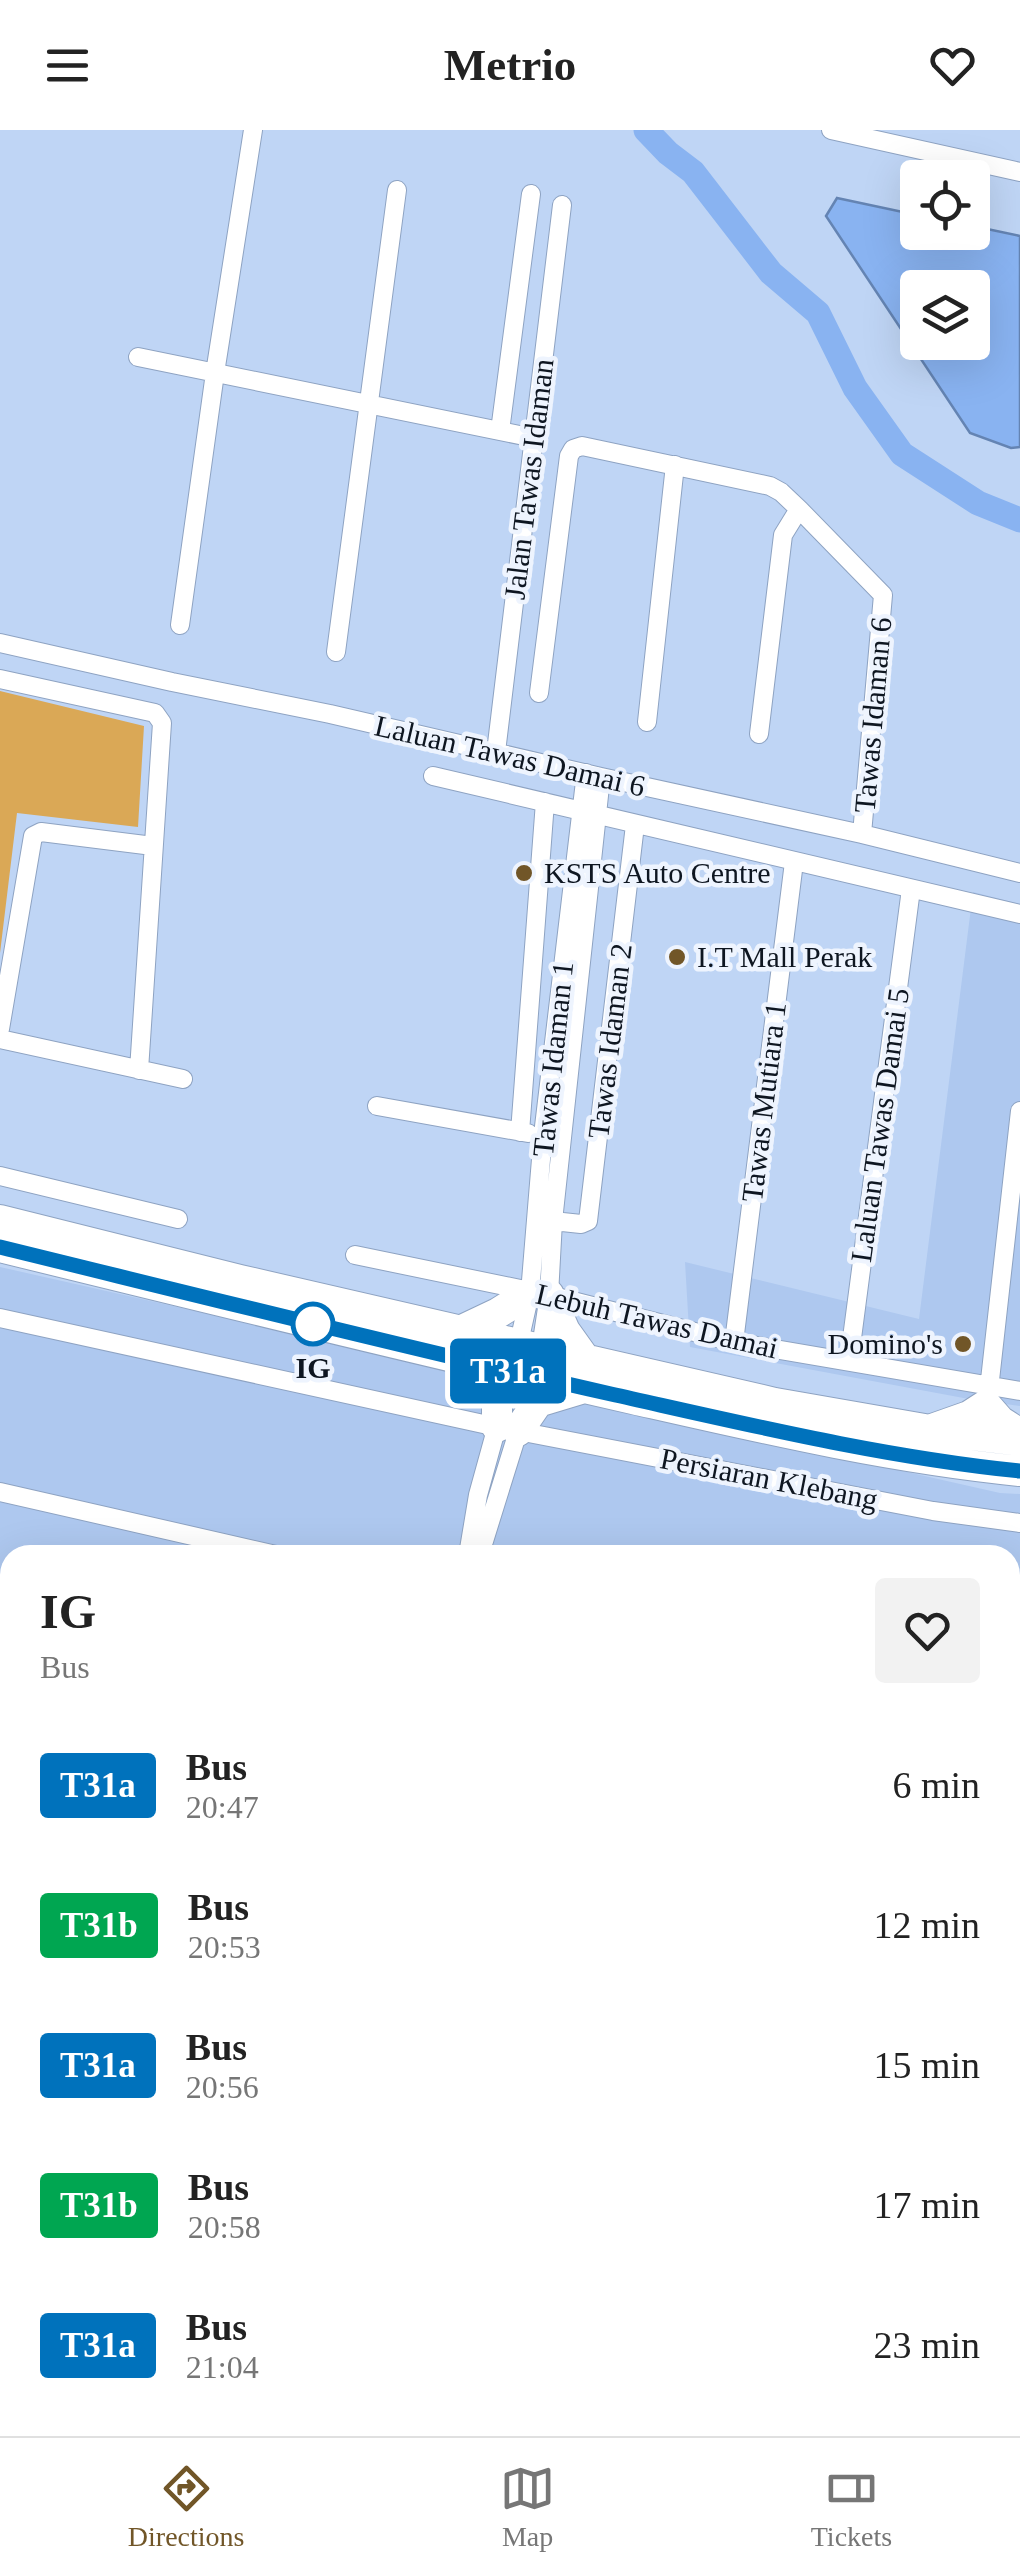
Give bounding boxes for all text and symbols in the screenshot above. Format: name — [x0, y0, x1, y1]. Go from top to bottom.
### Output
icon: menu — [40, 38, 95, 93]
icon: heart — [925, 38, 980, 93]
text: Metrio — [444, 40, 576, 90]
map controls — [900, 160, 990, 360]
button: locate — [900, 160, 990, 250]
button: layers — [900, 270, 990, 360]
street label: Jalan Tawas Idaman — [497, 357, 560, 601]
street label: Tawas Idaman 6 — [848, 616, 897, 814]
street label: Laluan Tawas Damai 6 — [372, 708, 648, 803]
place label: KSTS Auto Centre — [544, 856, 771, 889]
marker: KSTS Auto Centre — [513, 862, 535, 884]
place label: I.T Mall Perak — [697, 940, 872, 973]
street label: Tawas Idaman 2 — [581, 942, 638, 1140]
marker: I.T Mall Perak — [666, 946, 688, 968]
street label: Tawas Idaman 1 — [526, 960, 579, 1158]
street label: Laluan Tawas Damai 5 — [844, 986, 915, 1264]
street label: Tawas Mutiara 1 — [735, 1000, 792, 1204]
street label: Lebuh Tawas Damai — [533, 1277, 781, 1364]
marker: IG — [292, 1303, 334, 1345]
place label: Domino's — [828, 1327, 943, 1360]
marker: Domino's — [952, 1333, 974, 1355]
line badge: T31a — [438, 1338, 578, 1404]
place label: IG — [295, 1351, 331, 1384]
text: T31a — [470, 1352, 546, 1391]
street label: Persiaran Klebang — [658, 1441, 881, 1516]
button: heart — [875, 1578, 980, 1683]
text: IG — [40, 1585, 96, 1638]
text: Bus — [40, 1649, 90, 1685]
text: Bus — [186, 1746, 247, 1788]
text: 6 min — [892, 1764, 980, 1806]
text: T31a — [60, 1766, 136, 1805]
text: 20:47 — [186, 1789, 259, 1825]
text: Bus — [188, 1886, 249, 1928]
text: 12 min — [873, 1904, 980, 1946]
text: T31b — [60, 1906, 138, 1945]
text: 20:53 — [188, 1929, 261, 1965]
text: Bus — [186, 2026, 247, 2068]
text: 15 min — [873, 2044, 980, 2086]
text: T31a — [60, 2046, 136, 2085]
text: 20:56 — [186, 2069, 259, 2105]
text: Bus — [188, 2166, 249, 2208]
text: 17 min — [873, 2184, 980, 2226]
text: T31b — [60, 2186, 138, 2225]
text: 20:58 — [188, 2209, 261, 2245]
text: Bus — [186, 2306, 247, 2348]
text: 23 min — [873, 2324, 980, 2366]
text: T31a — [60, 2326, 136, 2365]
text: 21:04 — [186, 2349, 259, 2385]
tab: Directions — [128, 2461, 244, 2553]
tab: Map — [500, 2461, 555, 2553]
tab: Tickets — [811, 2461, 892, 2553]

